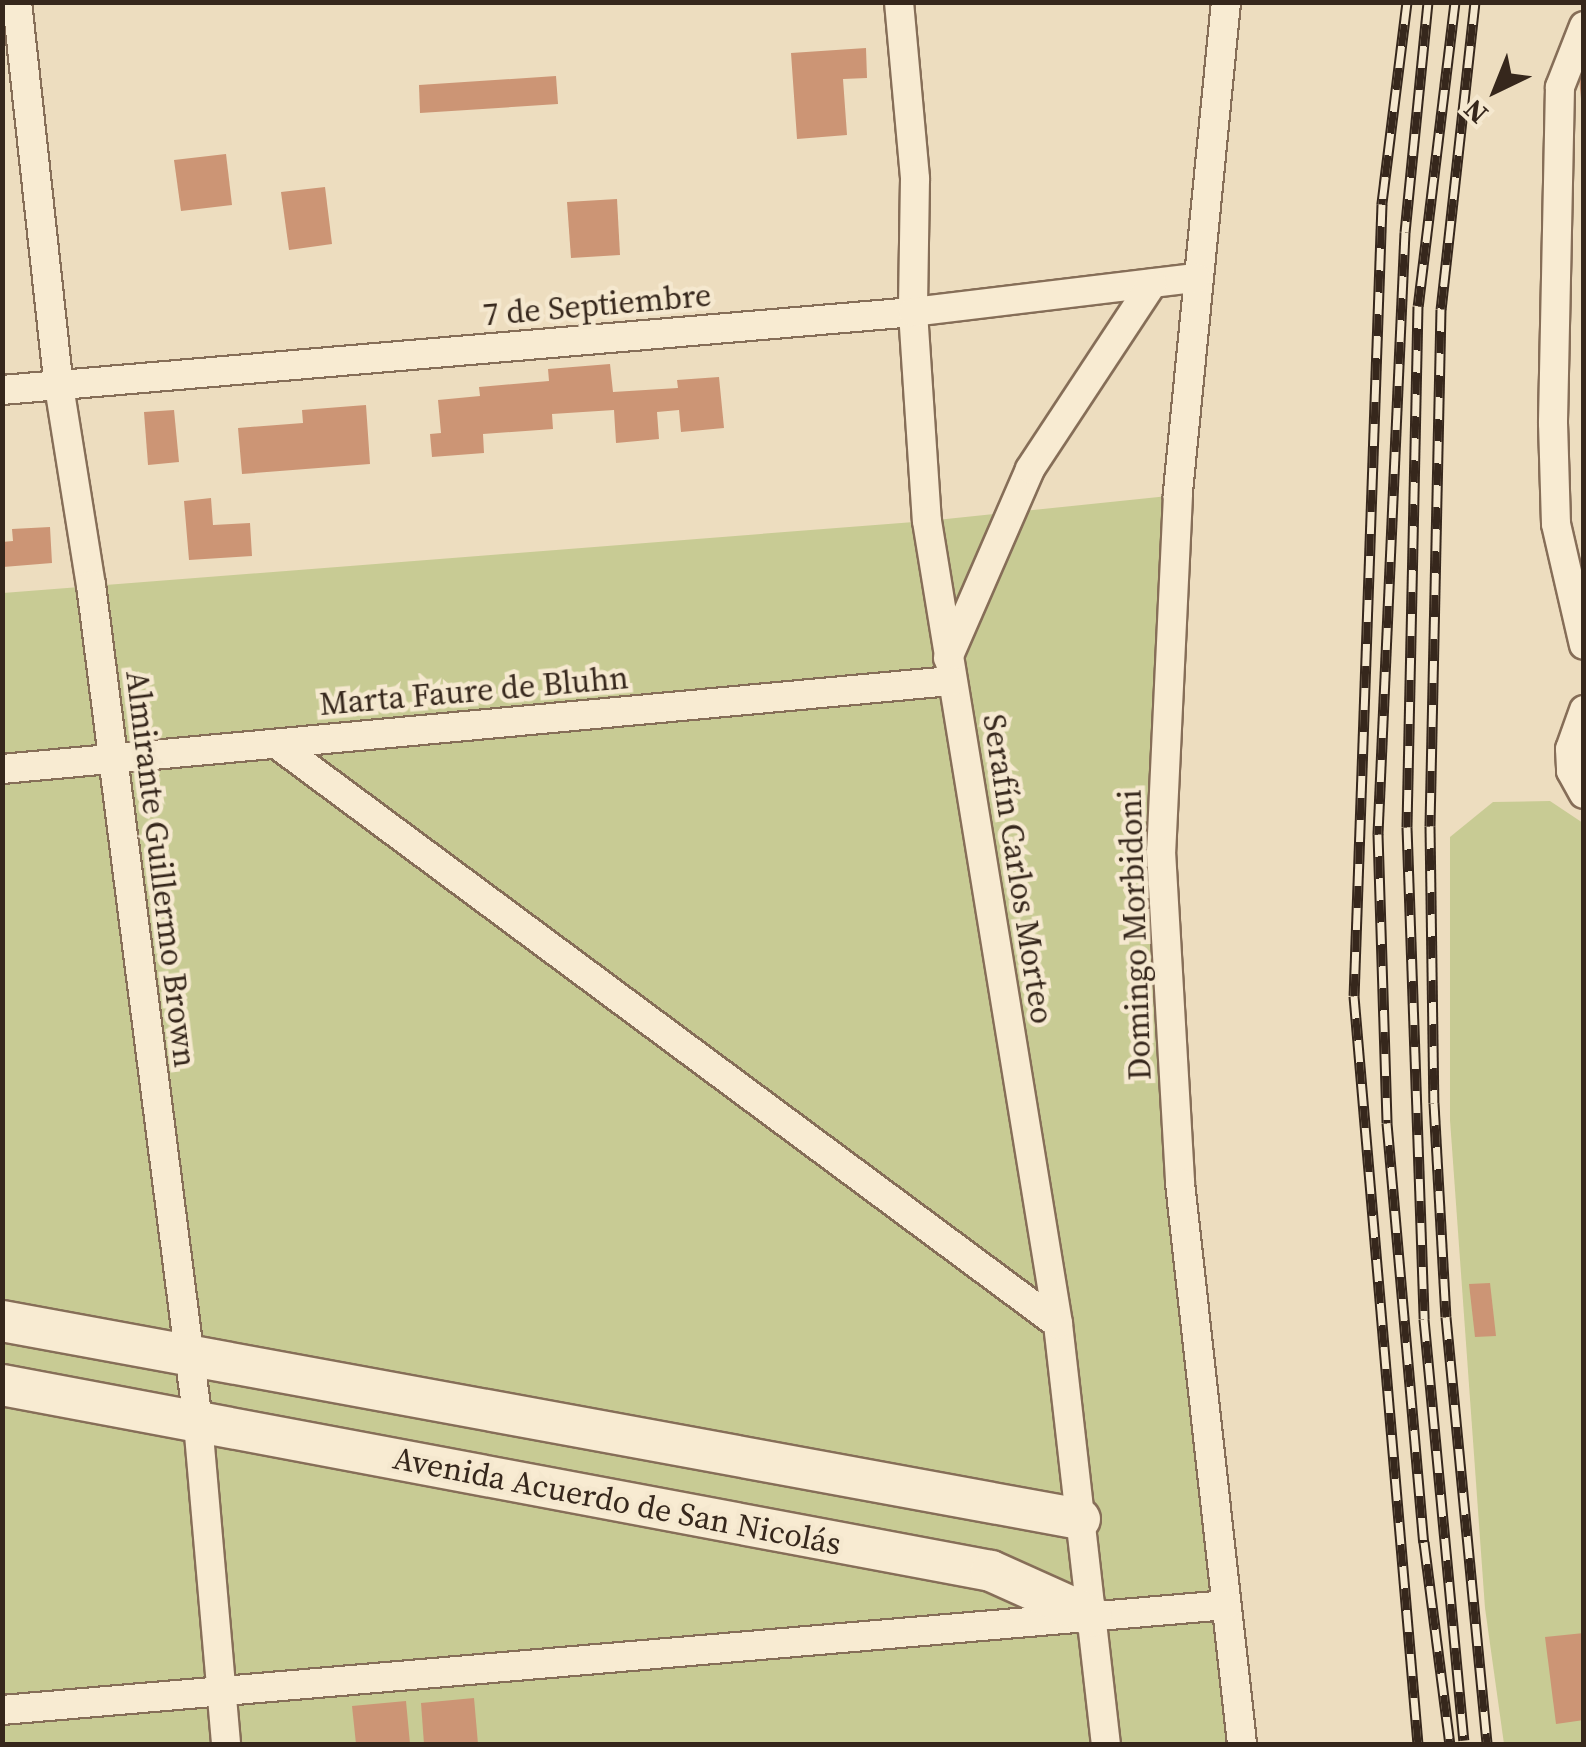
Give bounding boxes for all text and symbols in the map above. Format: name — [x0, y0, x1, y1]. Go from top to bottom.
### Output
north arrow — [1446, 40, 1546, 140]
text: N — [1455, 91, 1496, 133]
street label: 7 de Septiembre — [481, 276, 713, 334]
street label: Marta Faure de Bluhn — [318, 658, 630, 724]
street label: Almirante Guillermo Brown — [118, 668, 204, 1070]
street label: Serafín Carlos Morteo — [975, 711, 1061, 1027]
street label: Domingo Morbidoni — [1111, 789, 1159, 1081]
street label: Avenida Acuerdo de San Nicolás — [390, 1439, 844, 1563]

